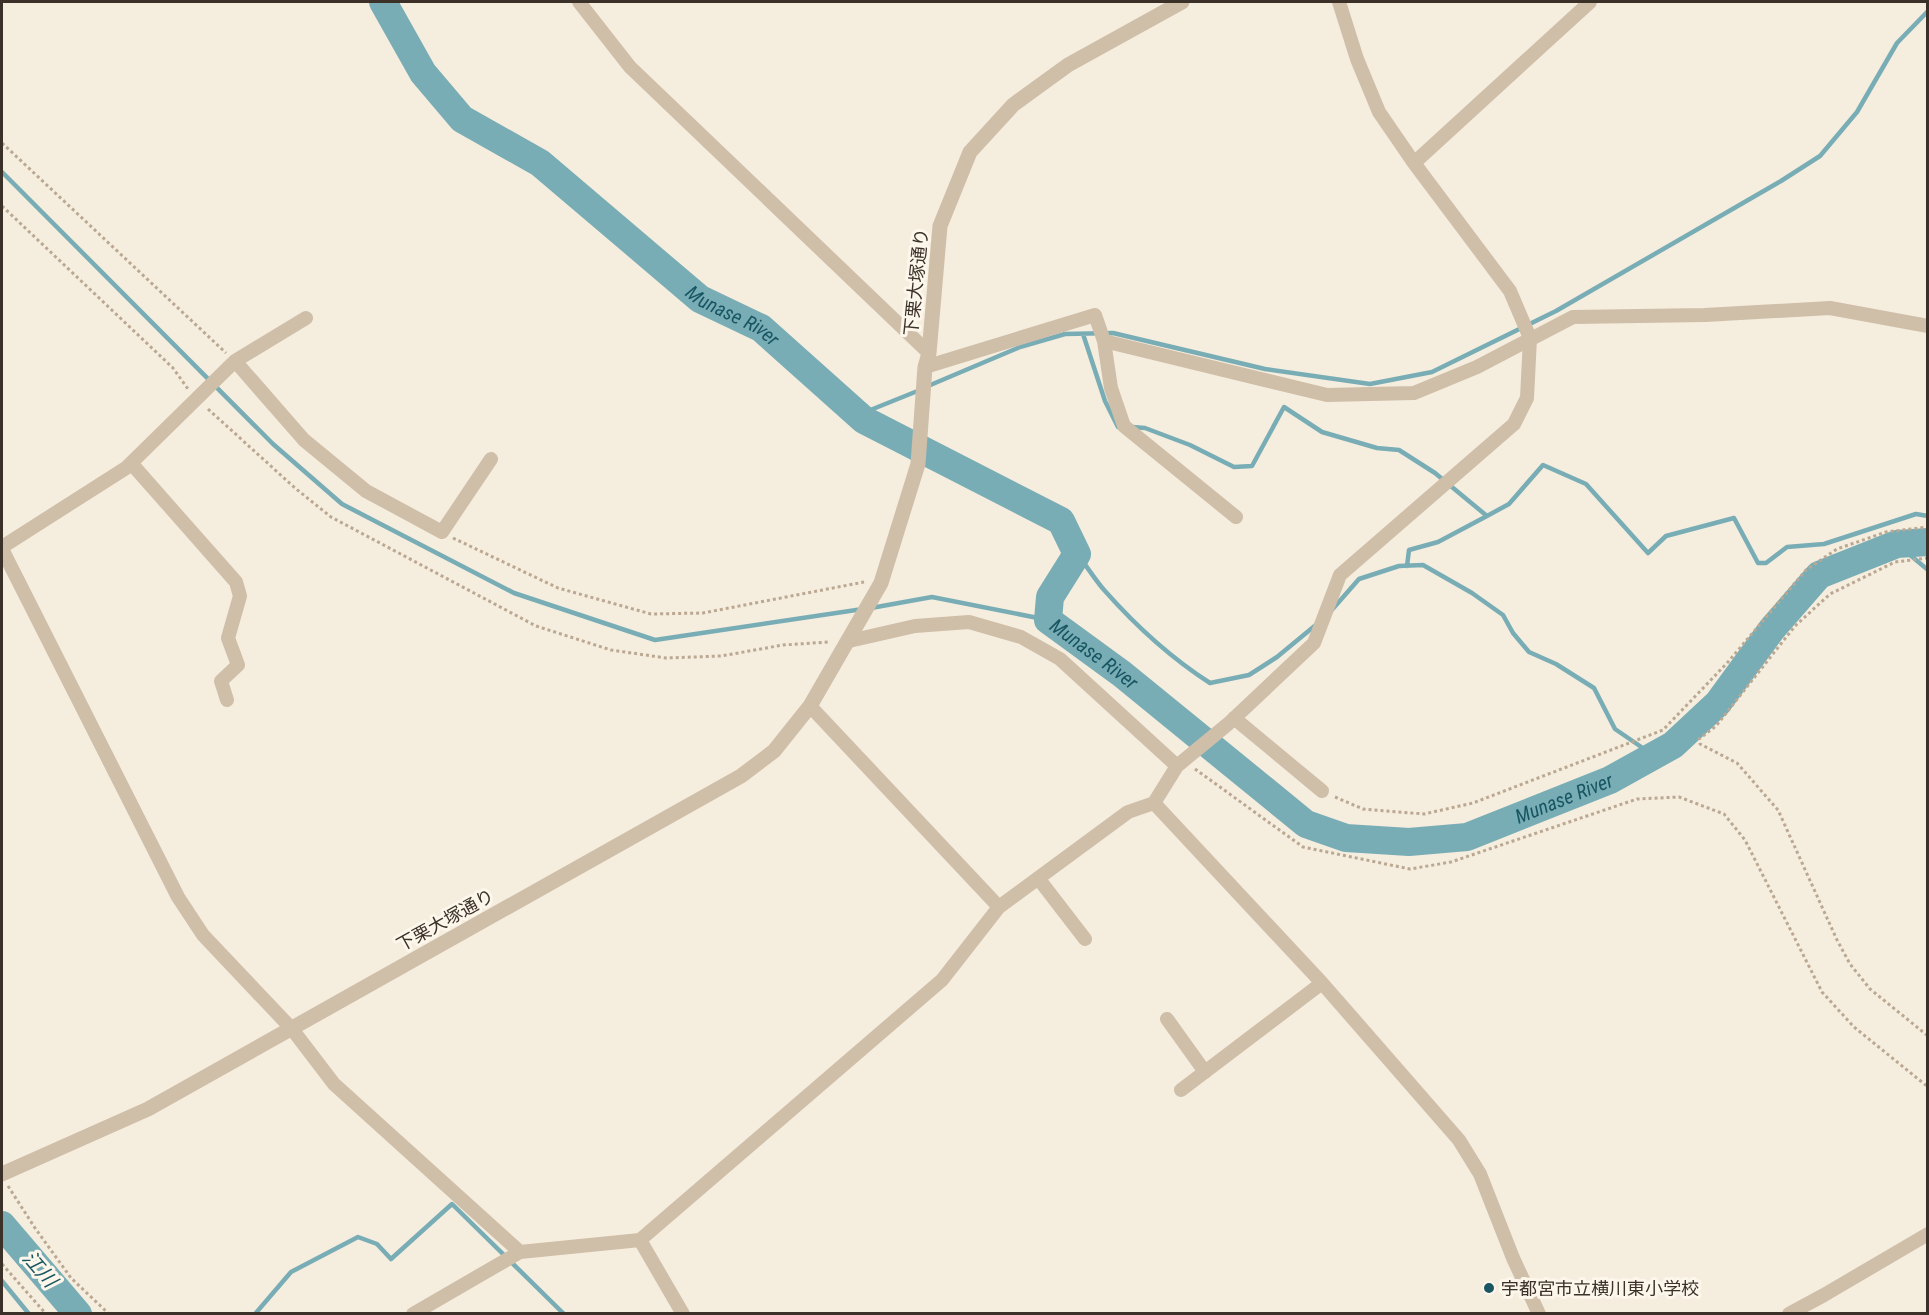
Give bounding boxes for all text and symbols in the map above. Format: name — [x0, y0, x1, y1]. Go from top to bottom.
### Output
street label: 下栗大塚通り — [900, 227, 932, 337]
water label: Munase River — [681, 280, 785, 351]
water label: Munase River — [1045, 614, 1144, 695]
water label: Munase River — [1512, 768, 1617, 829]
street label: 下栗大塚通り — [393, 885, 497, 955]
water label: 江川 — [18, 1246, 63, 1293]
place label: 宇都宮市立横川東小学校 — [1501, 1278, 1699, 1299]
marker: 宇都宮市立横川東小学校 — [1482, 1281, 1496, 1295]

